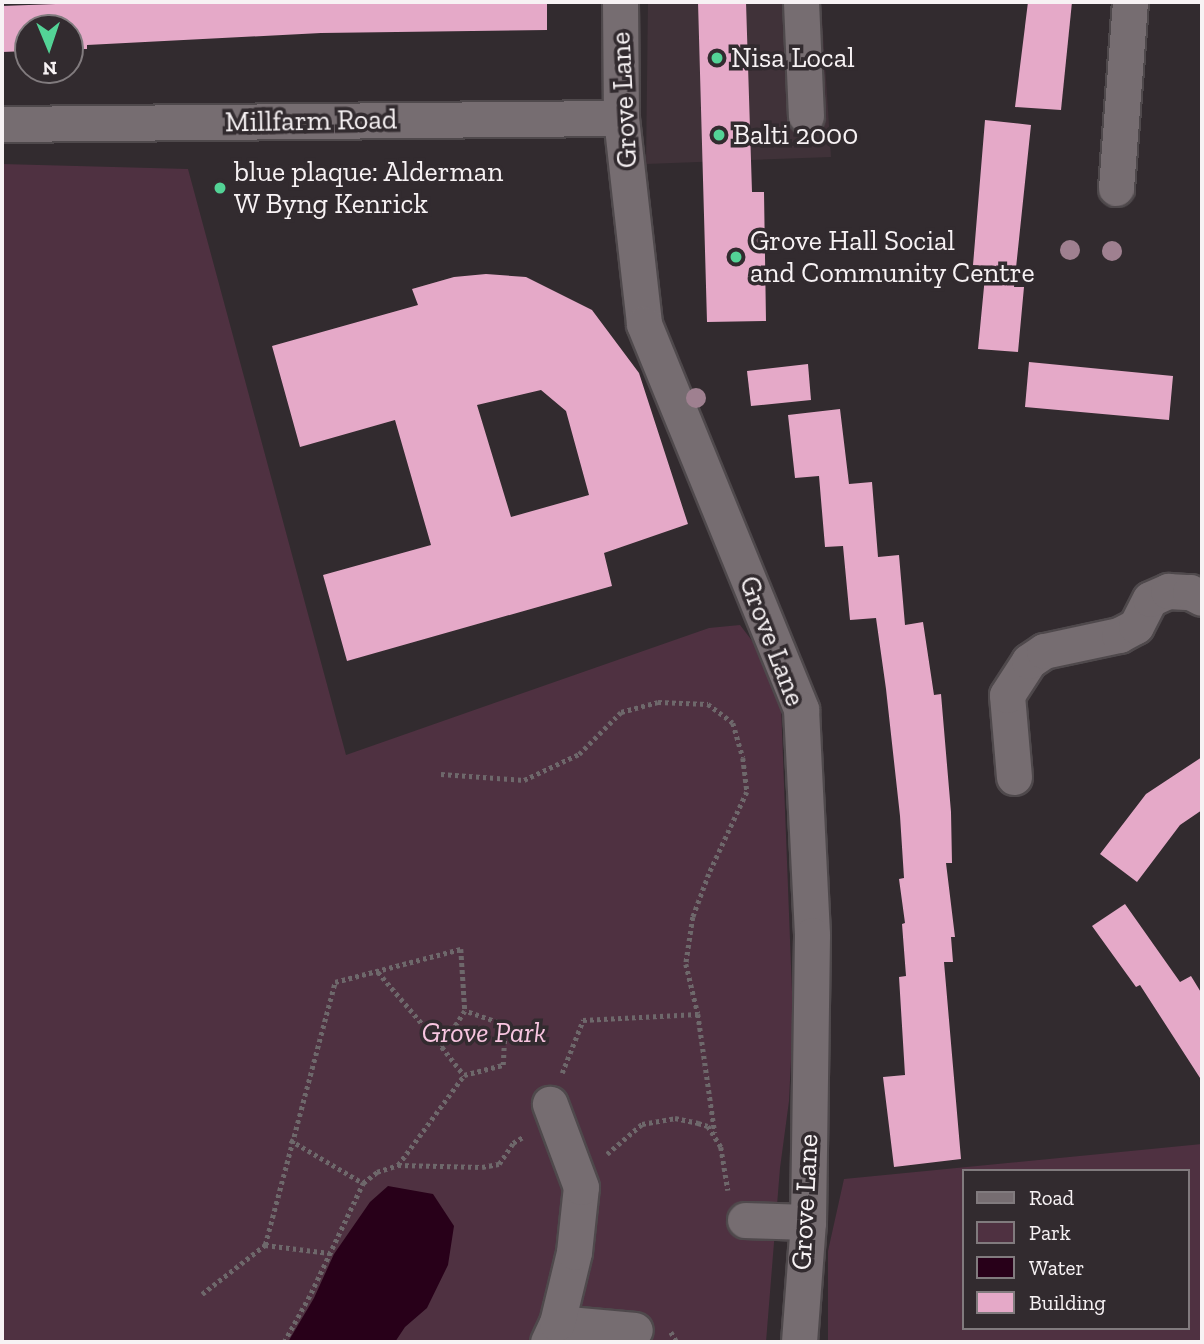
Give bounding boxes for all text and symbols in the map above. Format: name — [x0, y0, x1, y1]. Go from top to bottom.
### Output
north arrow — [14, 14, 84, 84]
street label: Grove Lane — [604, 31, 644, 169]
place label: Nisa Local — [731, 41, 855, 75]
marker: Nisa Local — [709, 50, 725, 66]
text: N — [42, 57, 57, 80]
street label: Millfarm Road — [225, 103, 397, 139]
place label: Balti 2000 — [733, 118, 858, 152]
marker: Balti 2000 — [711, 127, 727, 143]
place label: blue plaque: Alderman W Byng Kenrick — [234, 155, 504, 221]
marker: blue plaque: Alderman W Byng Kenrick — [212, 180, 228, 196]
place label: Grove Hall Social and Community Centre — [750, 224, 1035, 290]
marker: Grove Hall Social and Community Centre — [728, 249, 744, 265]
street label: Grove Lane — [732, 571, 812, 711]
park label: Grove Park — [422, 1016, 546, 1050]
street label: Grove Lane — [785, 1133, 825, 1271]
legend — [962, 1169, 1190, 1330]
text: Road — [1029, 1185, 1074, 1210]
text: Park — [1029, 1220, 1071, 1245]
text: Water — [1029, 1255, 1084, 1280]
text: Building — [1029, 1290, 1106, 1315]

